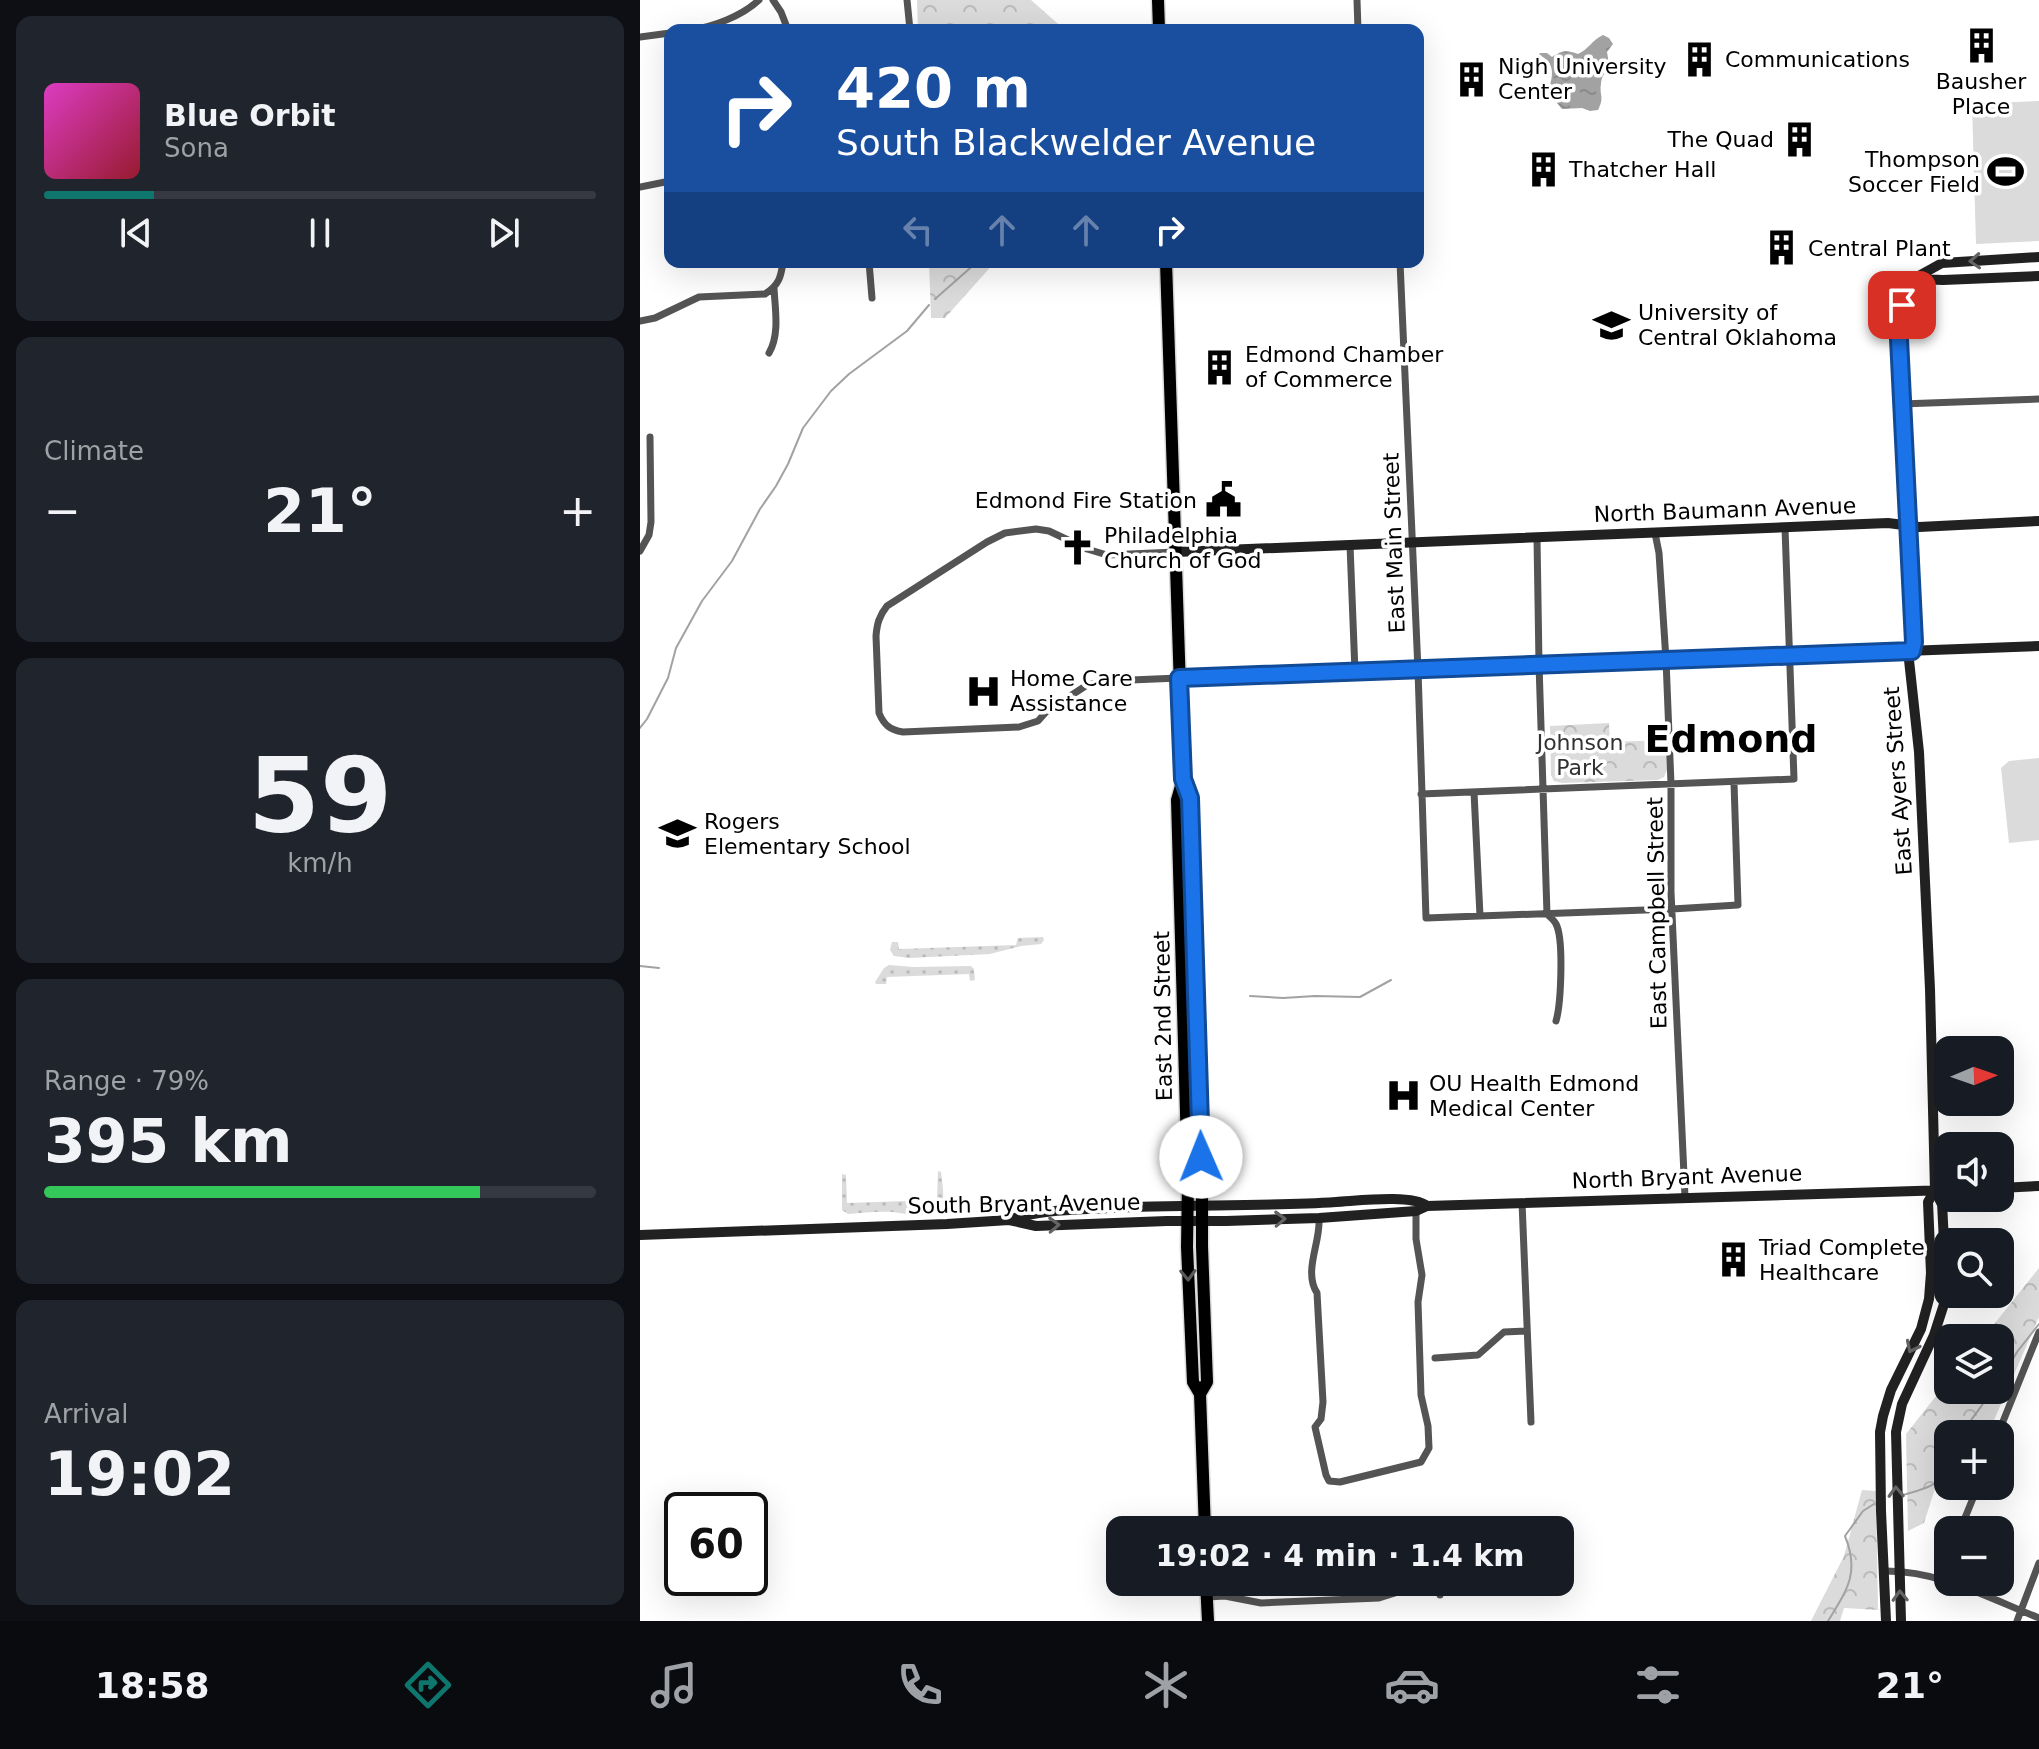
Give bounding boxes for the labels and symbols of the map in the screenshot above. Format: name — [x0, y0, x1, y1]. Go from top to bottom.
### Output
building icon: Bausher Place — [1962, 26, 2000, 64]
building icon: Communications — [1680, 40, 1718, 78]
place label: Communications — [1725, 47, 1910, 72]
place label: Nigh University Center — [1498, 54, 1666, 104]
building icon: Nigh University Center — [1453, 60, 1491, 98]
place label: Bausher Place — [1936, 69, 2027, 119]
building icon: The Quad — [1781, 120, 1819, 158]
place label: The Quad — [1666, 127, 1774, 152]
place label: Thompson Soccer Field — [1848, 147, 1980, 197]
building icon: Thatcher Hall — [1524, 150, 1562, 188]
sports icon: Thompson Soccer Field — [1987, 153, 2025, 191]
place label: Thatcher Hall — [1568, 157, 1716, 182]
building icon: Central Plant — [1763, 229, 1801, 267]
place label: Central Plant — [1808, 236, 1951, 261]
one-way arrow — [1968, 252, 1981, 269]
pin — [1868, 271, 1936, 339]
place label: University of Central Oklahoma — [1638, 300, 1837, 350]
school or university icon: University of Central Oklahoma — [1593, 306, 1631, 344]
place label: Edmond Chamber of Commerce — [1245, 342, 1444, 392]
building icon: Edmond Chamber of Commerce — [1200, 348, 1238, 386]
street label: East Main Street — [1378, 452, 1410, 634]
public building icon: Edmond Fire Station — [1204, 481, 1242, 519]
place label: Edmond Fire Station — [975, 488, 1197, 513]
street label: North Baumann Avenue — [1593, 493, 1857, 527]
place label: Philadelphia Church of God — [1104, 523, 1262, 573]
church icon: Philadelphia Church of God — [1059, 529, 1097, 567]
place label: Home Care Assistance — [1010, 666, 1133, 716]
hospital icon: Home Care Assistance — [965, 672, 1003, 710]
street label: East Ayers Street — [1879, 686, 1917, 876]
district label: Edmond — [1644, 717, 1818, 761]
park label: Johnson Park — [1535, 730, 1623, 780]
street label: East Campbell Street — [1642, 796, 1672, 1029]
place label: Rogers Elementary School — [704, 809, 911, 859]
school or university icon: Rogers Elementary School — [659, 815, 697, 853]
street label: East 2nd Street — [1149, 930, 1177, 1101]
north arrow — [1934, 1036, 2014, 1116]
place label: OU Health Edmond Medical Center — [1429, 1071, 1639, 1121]
hospital icon: OU Health Edmond Medical Center — [1384, 1077, 1422, 1115]
position arrow — [1159, 1115, 1243, 1199]
street label: North Bryant Avenue — [1571, 1160, 1803, 1194]
street label: South Bryant Avenue — [907, 1189, 1141, 1219]
one-way arrow — [1274, 1211, 1287, 1228]
one-way arrow — [1048, 1217, 1061, 1234]
place label: Triad Complete Healthcare — [1758, 1235, 1925, 1285]
building icon: Triad Complete Healthcare — [1714, 1241, 1752, 1279]
one-way arrow — [1180, 1269, 1197, 1282]
one-way arrow — [1906, 1338, 1922, 1353]
one-way arrow — [1888, 1485, 1905, 1498]
speed limit sign: 60 — [664, 1492, 768, 1596]
one-way arrow — [1891, 1589, 1908, 1602]

